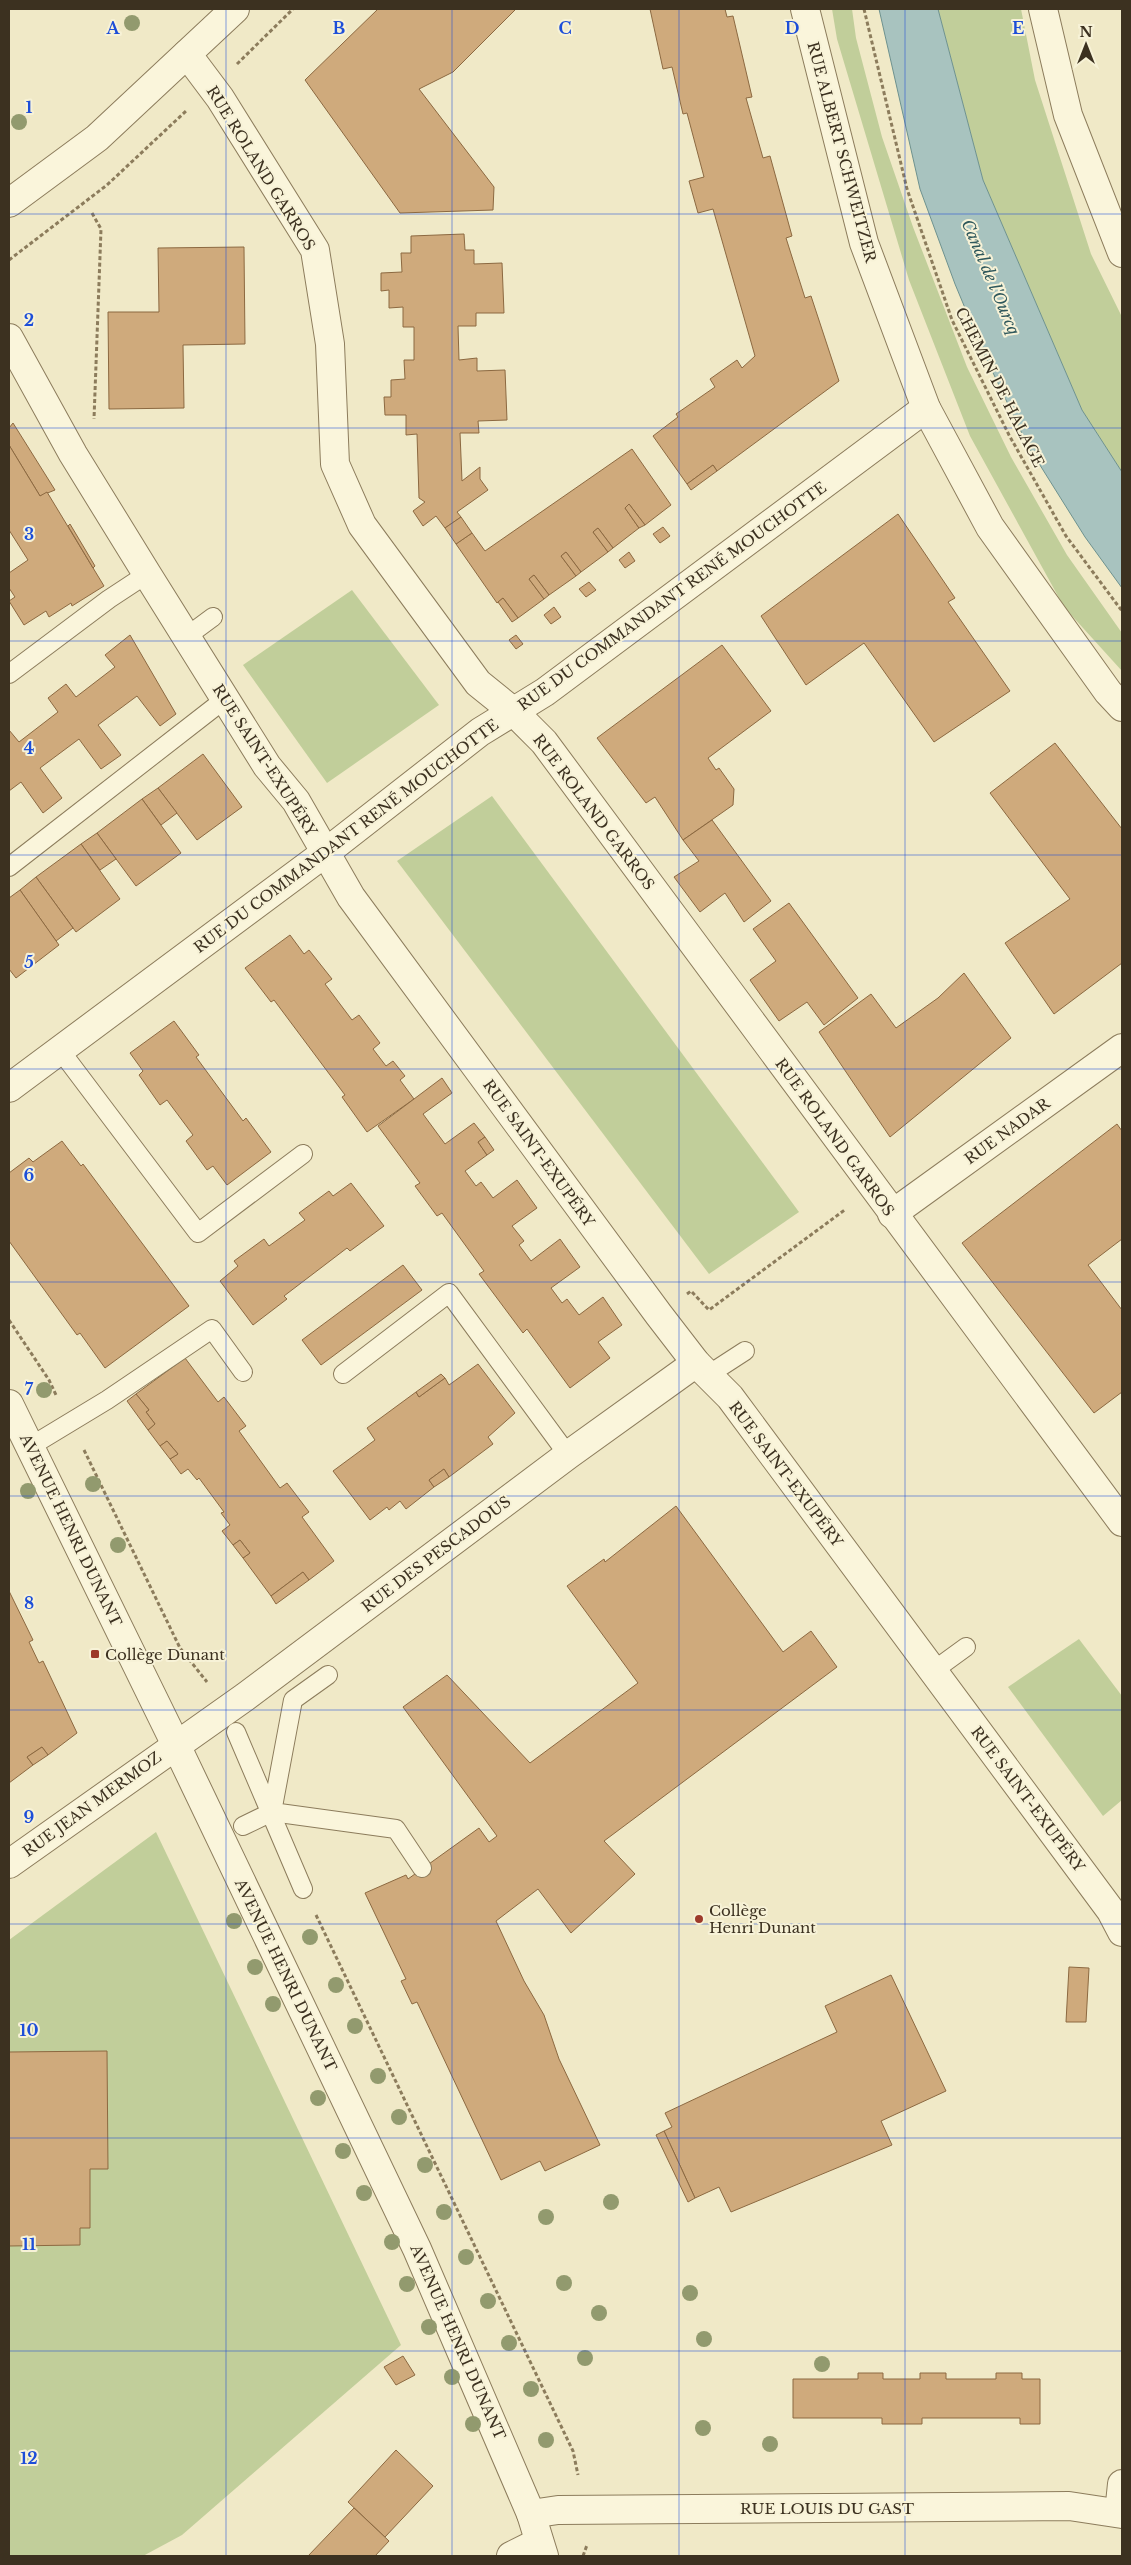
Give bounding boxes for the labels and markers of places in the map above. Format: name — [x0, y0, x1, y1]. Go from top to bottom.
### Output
place label: Collège Dunant — [105, 1645, 225, 1664]
marker: Collège Dunant — [89, 1648, 101, 1660]
place label: Collège Henri Dunant — [709, 1901, 816, 1937]
marker: Collège Henri Dunant — [693, 1913, 705, 1925]

